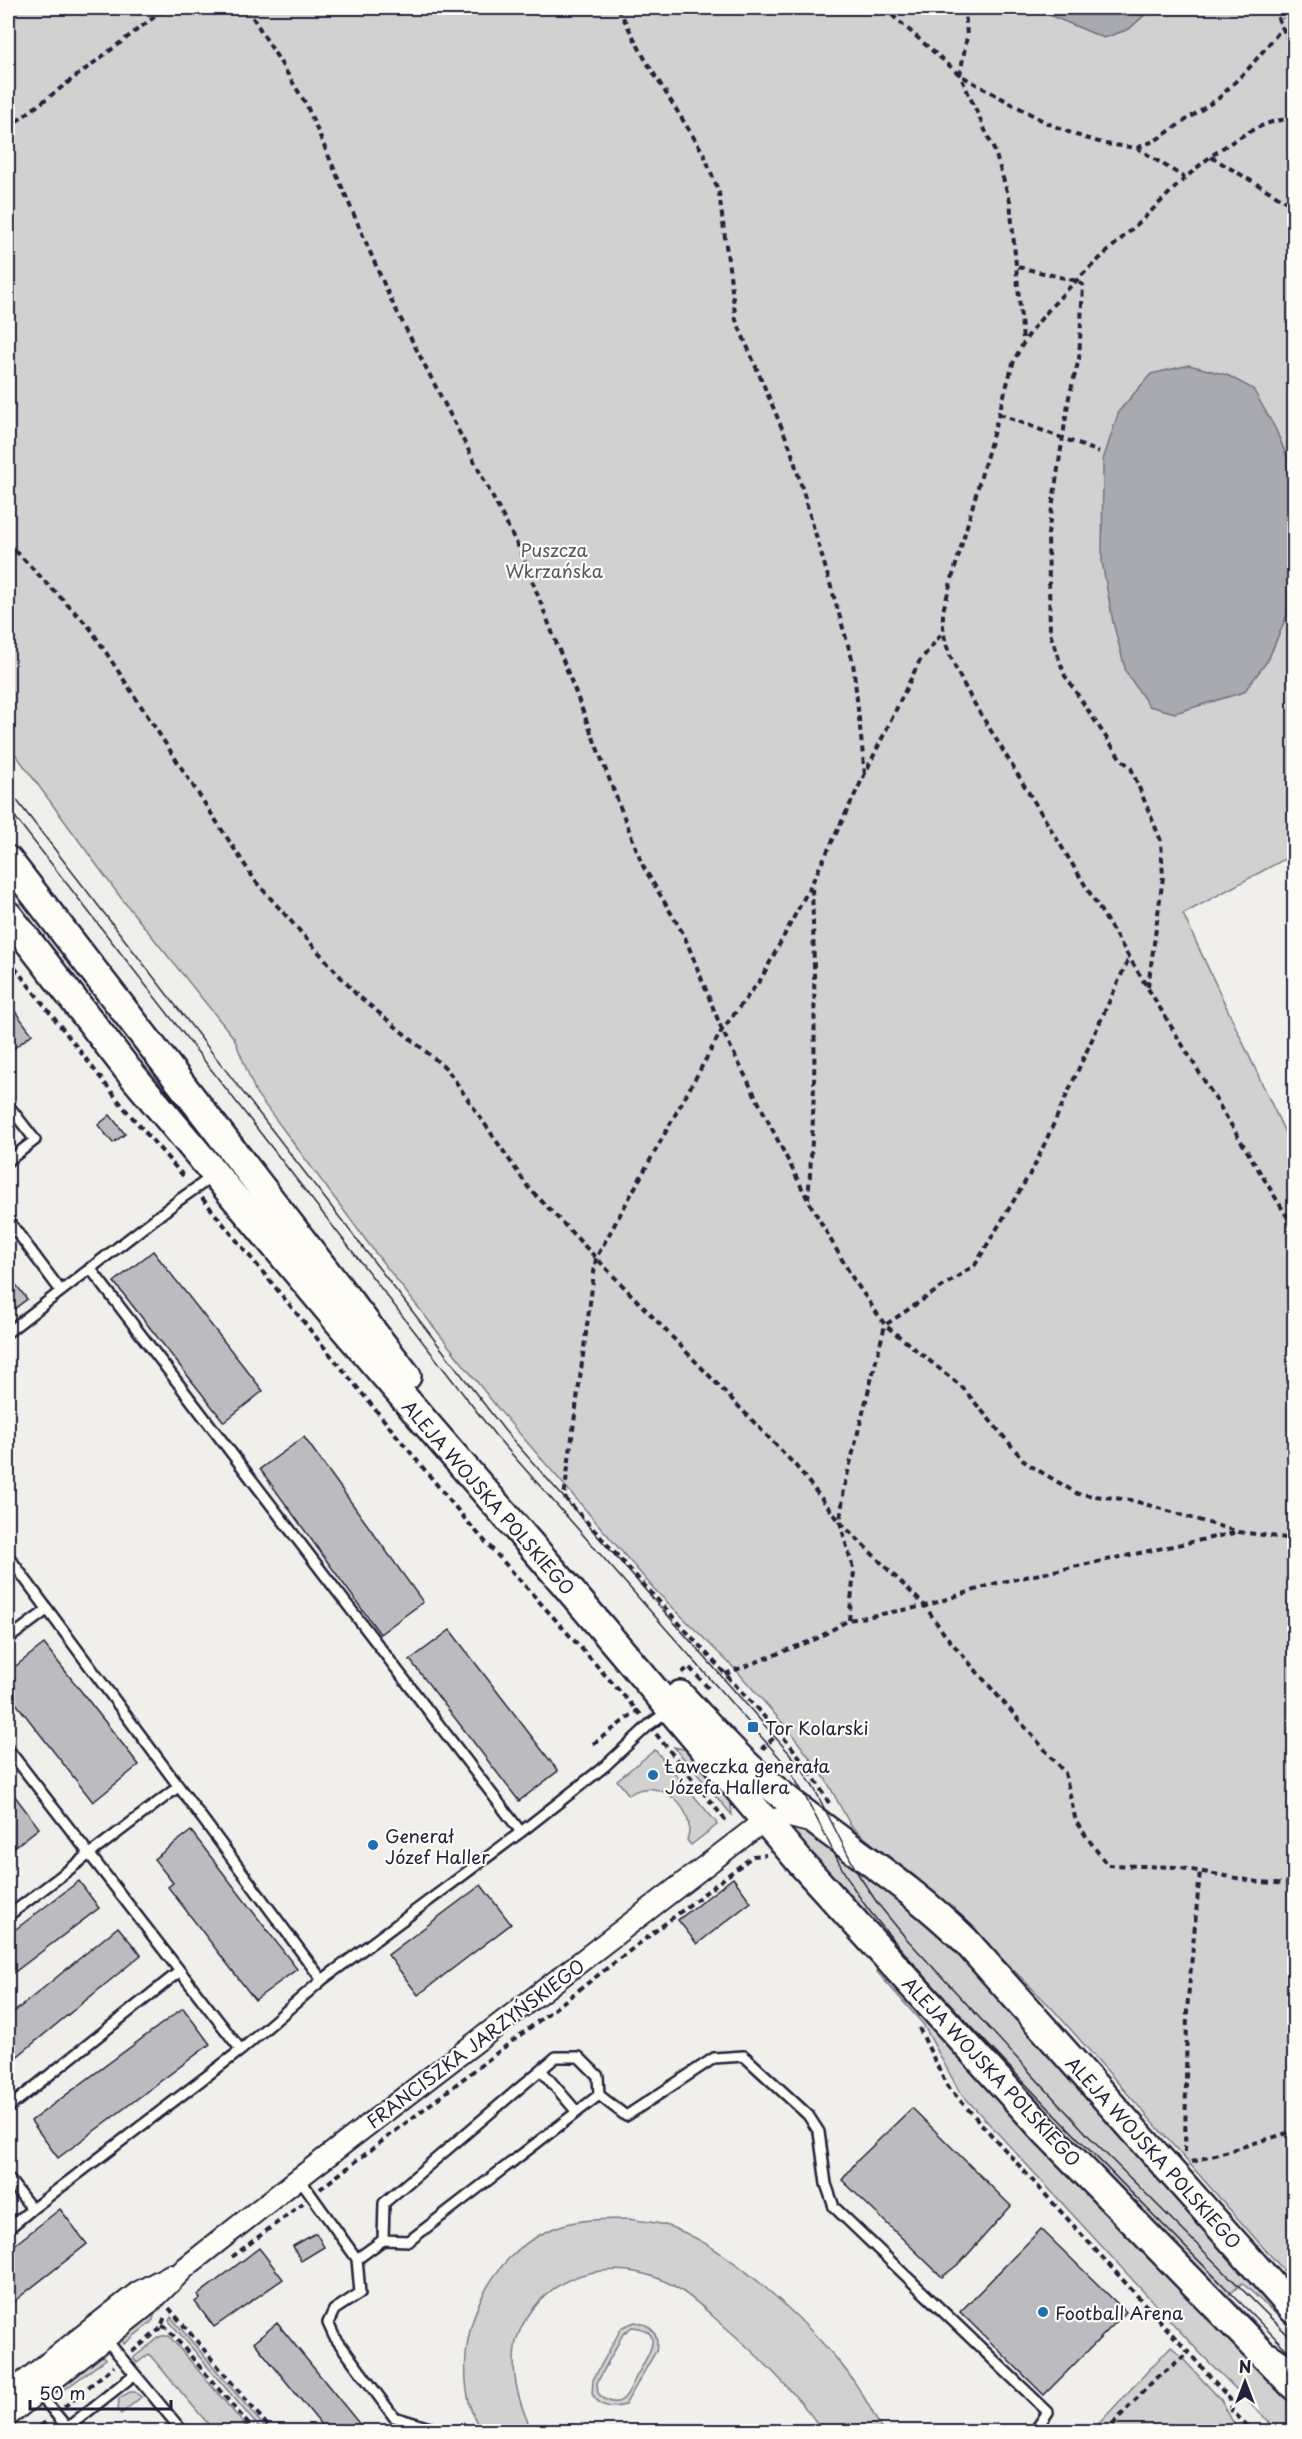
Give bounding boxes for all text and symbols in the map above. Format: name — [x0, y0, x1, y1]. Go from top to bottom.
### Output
park label: Puszcza Wkrzańska — [505, 536, 604, 584]
street label: ALEJA WOJSKA POLSKIEGO — [397, 1394, 581, 1600]
place label: Tor Kolarski — [765, 1714, 869, 1741]
marker: Tor Kolarski — [746, 1720, 760, 1734]
place label: Ławeczka generała Józefa Hallera — [664, 1752, 830, 1800]
marker: Ławeczka generała Józefa Hallera — [646, 1768, 660, 1782]
place label: Generał Józef Haller — [385, 1822, 490, 1870]
marker: Generał Józef Haller — [366, 1838, 380, 1852]
street label: FRANCISZKA JARZYŃSKIEGO — [360, 1952, 590, 2134]
street label: ALEJA WOJSKA POLSKIEGO — [897, 1970, 1087, 2172]
street label: ALEJA WOJSKA POLSKIEGO — [1060, 2050, 1248, 2254]
place label: Football Arena — [1055, 2299, 1184, 2326]
marker: Football Arena — [1036, 2305, 1050, 2319]
north arrow — [1215, 2352, 1275, 2412]
text: N — [1239, 2354, 1251, 2378]
scale bar — [30, 2373, 171, 2411]
text: 50 m — [39, 2379, 86, 2406]

